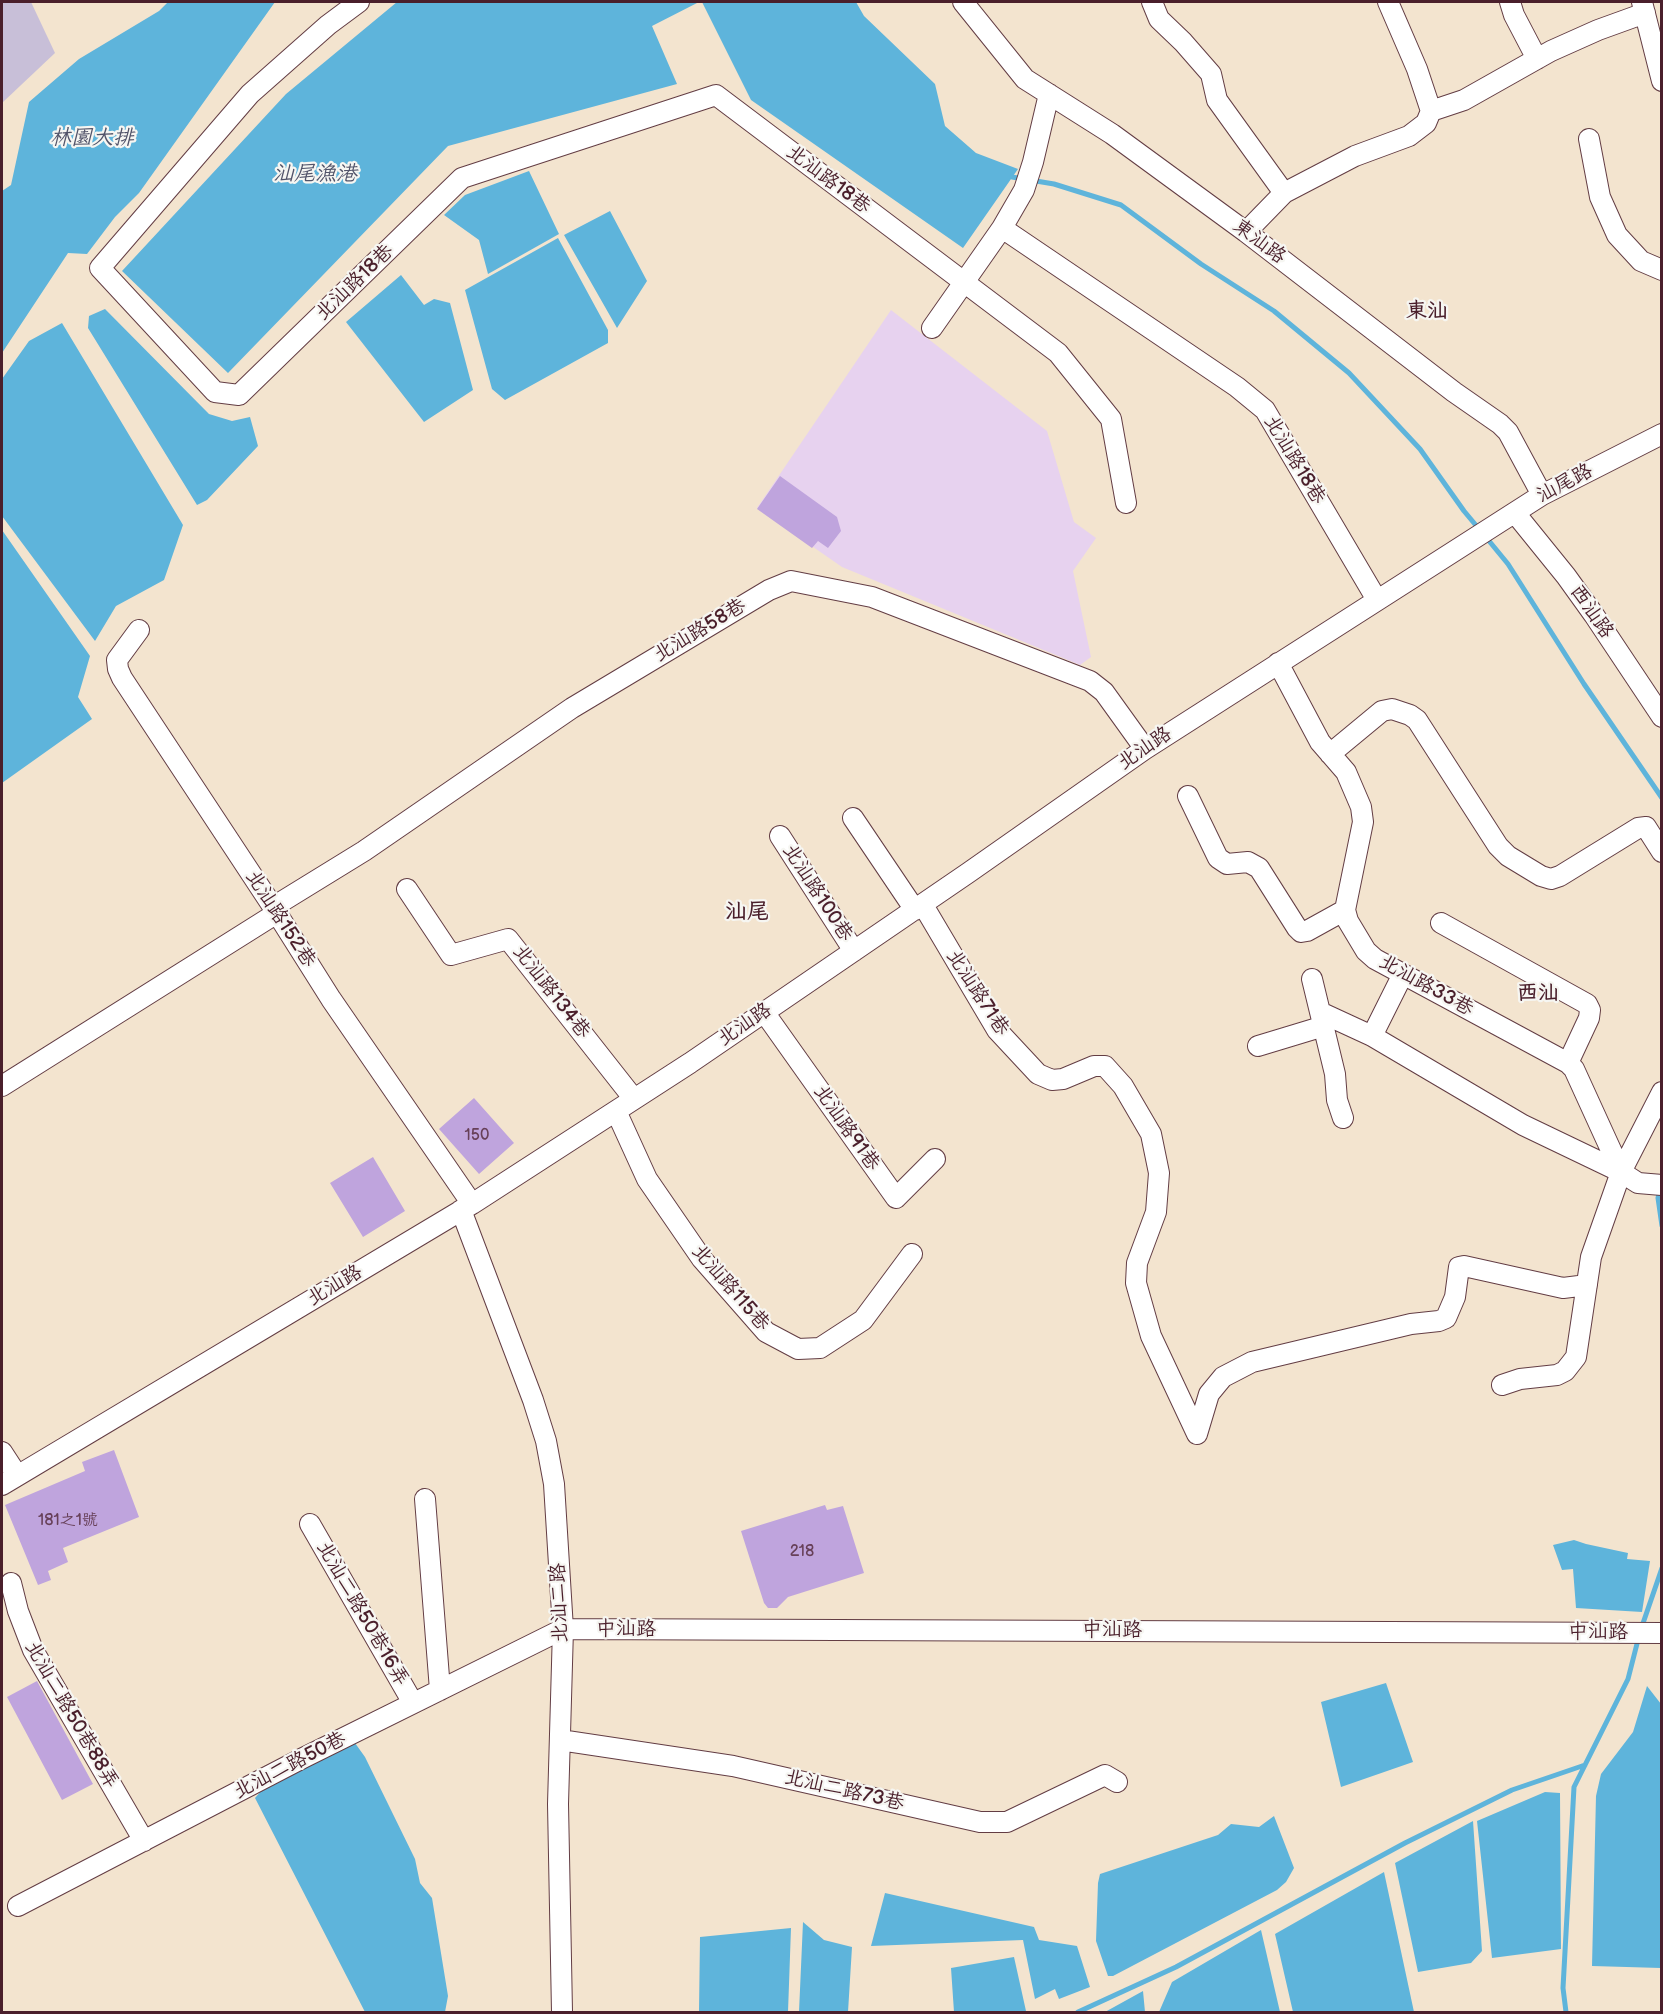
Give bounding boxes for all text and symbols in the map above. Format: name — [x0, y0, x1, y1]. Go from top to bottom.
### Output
water label: 林園大排 — [50, 126, 134, 152]
street label: 北汕路18巷 — [781, 141, 875, 219]
water label: 汕尾漁港 — [273, 162, 357, 188]
street label: 東汕路 — [1228, 214, 1290, 270]
street label: 北汕路18巷 — [311, 240, 399, 326]
district label: 東汕 — [1406, 299, 1448, 325]
street label: 北汕路18巷 — [1258, 411, 1330, 509]
street label: 汕尾路 — [1533, 459, 1597, 509]
street label: 西汕路 — [1564, 581, 1618, 643]
street label: 北汕路58巷 — [650, 594, 750, 668]
street label: 北汕路 — [1113, 722, 1177, 776]
street label: 北汕路100巷 — [777, 840, 857, 946]
street label: 北汕路152巷 — [240, 866, 320, 972]
district label: 汕尾 — [725, 899, 769, 925]
street label: 北汕路134巷 — [507, 940, 595, 1044]
street label: 北汕路71巷 — [940, 946, 1014, 1040]
street label: 北汕路33巷 — [1374, 950, 1478, 1022]
district label: 西汕 — [1517, 981, 1559, 1007]
street label: 北汕路 — [713, 998, 777, 1052]
street label: 北汕路91巷 — [808, 1080, 884, 1176]
house number: 150 — [465, 1126, 489, 1146]
street label: 北汕路115巷 — [686, 1240, 774, 1336]
street label: 北汕路 — [303, 1260, 367, 1312]
house number: 181之1號 — [38, 1511, 98, 1531]
street label: 北汕二路50巷16弄 — [311, 1537, 413, 1691]
house number: 218 — [790, 1542, 814, 1562]
street label: 北汕二路 — [547, 1563, 573, 1643]
street label: 中汕路 — [596, 1618, 656, 1642]
street label: 中汕路 — [1082, 1619, 1142, 1643]
street label: 中汕路 — [1568, 1621, 1628, 1645]
street label: 北汕二路50巷88弄 — [19, 1637, 123, 1793]
street label: 北汕二路50巷 — [230, 1727, 350, 1805]
street label: 北汕二路73巷 — [782, 1766, 906, 1816]

